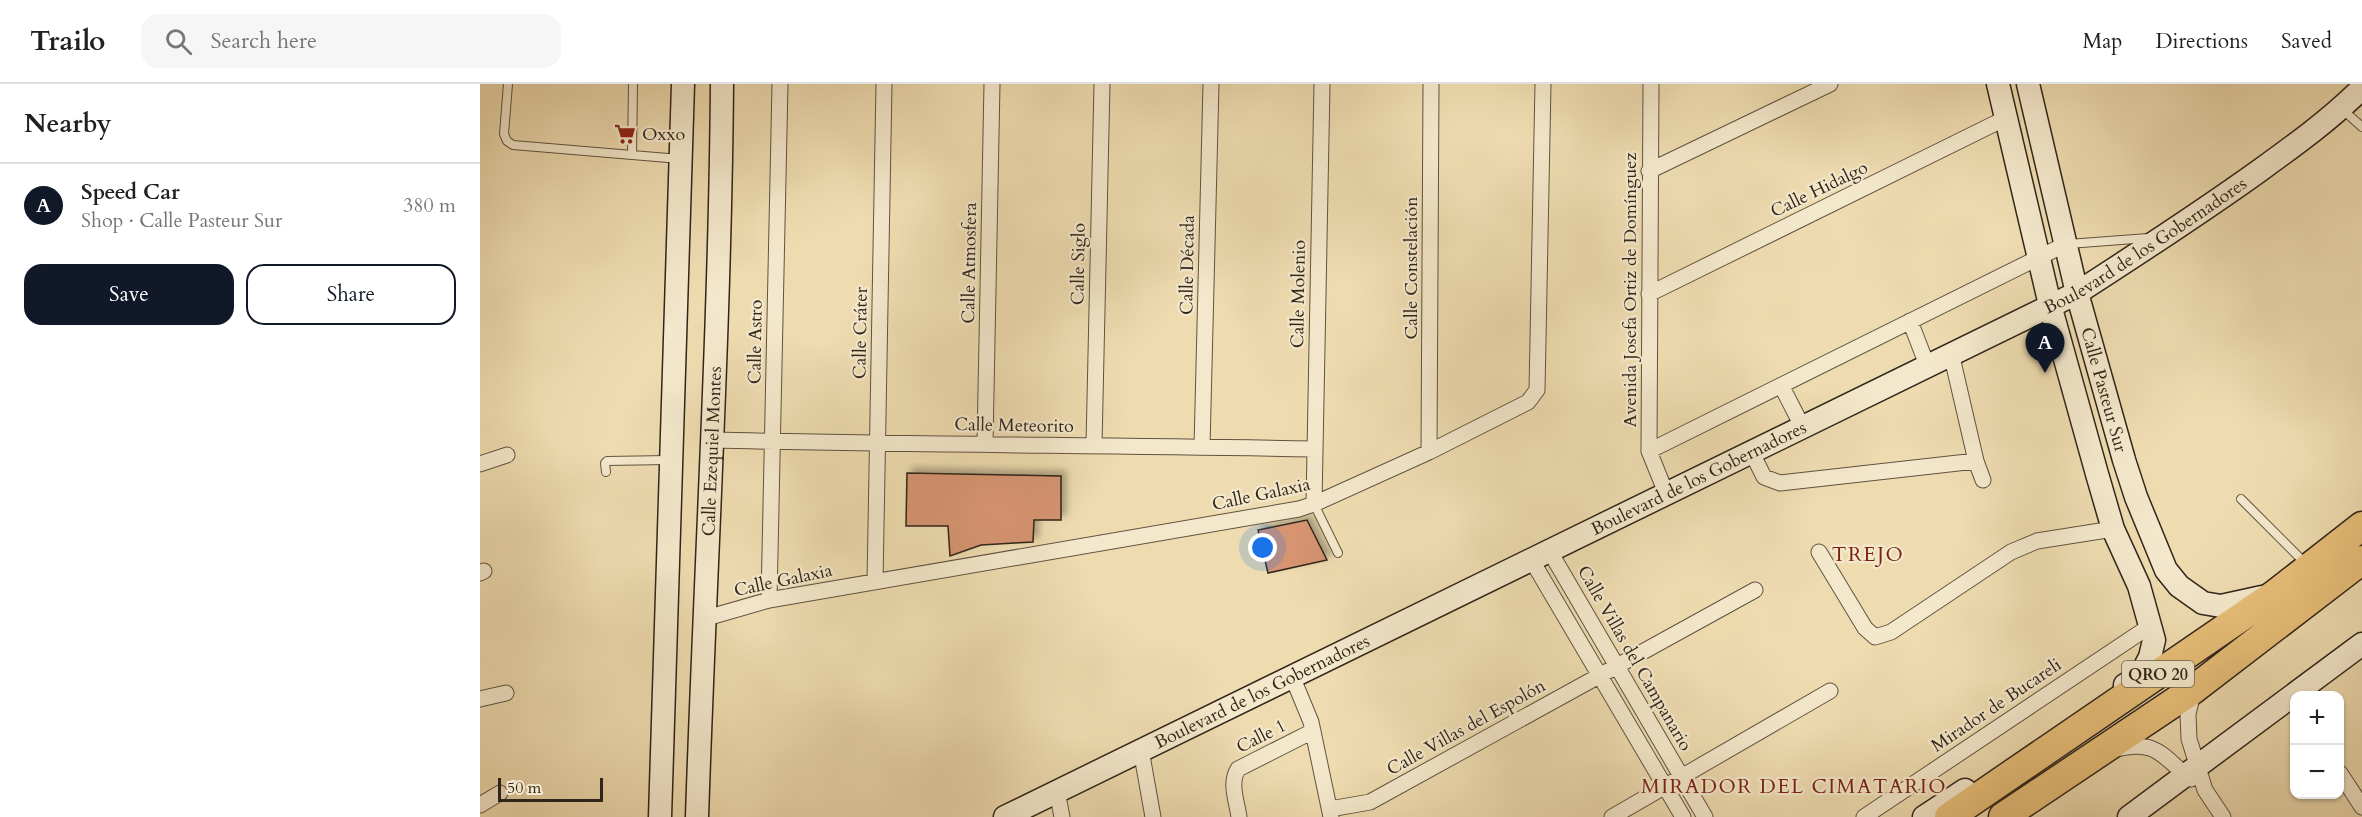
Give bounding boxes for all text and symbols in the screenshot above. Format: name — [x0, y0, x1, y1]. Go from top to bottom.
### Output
search box — [141, 14, 561, 68]
text: Trailo — [30, 22, 105, 60]
icon: search — [162, 25, 195, 58]
text: Search here — [210, 26, 317, 56]
text: Map — [2082, 27, 2122, 56]
text: Directions — [2155, 27, 2248, 56]
text: Saved — [2281, 27, 2332, 56]
text: Nearby — [24, 106, 112, 141]
supermarket icon: Oxxo — [613, 122, 637, 146]
place label: Oxxo — [642, 122, 685, 147]
street label: Avenida Josefa Ortiz de Domínguez — [1618, 152, 1643, 428]
street label: Calle Hidalgo — [1766, 155, 1872, 224]
street label: Boulevard de los Gobernadores — [2040, 172, 2252, 320]
text: Speed Car — [81, 177, 180, 207]
text: A — [36, 192, 51, 219]
text: 380 m — [403, 192, 456, 219]
street label: Calle Constelación — [1399, 196, 1424, 339]
street label: Calle Atmosfera — [956, 202, 983, 324]
text: Shop · Calle Pasteur Sur — [81, 207, 282, 234]
street label: Calle Década — [1174, 215, 1201, 315]
street label: Calle Siglo — [1065, 222, 1092, 305]
street label: Calle Molenio — [1285, 239, 1312, 348]
button: Save — [24, 264, 234, 325]
button: Share — [246, 264, 456, 325]
street label: Calle Cráter — [847, 286, 874, 379]
street label: Calle Astro — [742, 299, 769, 384]
pin: A — [2026, 324, 2064, 373]
street label: Calle Pasteur Sur — [2074, 324, 2133, 456]
street label: Calle Ezequiel Montes — [696, 366, 728, 537]
street label: Calle Meteorito — [954, 412, 1074, 439]
street label: Boulevard de los Gobernadores — [1587, 415, 1811, 542]
street label: Calle Galaxia — [1210, 472, 1313, 517]
your location — [1248, 533, 1277, 562]
district label: TREJO — [1832, 541, 1904, 568]
street label: Calle Galaxia — [732, 558, 835, 603]
street label: Calle Villas del Campanario — [1571, 561, 1698, 756]
street label: Boulevard de los Gobernadores — [1150, 629, 1374, 755]
street label: Mirador de Bucareli — [1926, 653, 2066, 758]
road number: QRO 20 — [2122, 661, 2194, 687]
street label: Calle Villas del Espolón — [1382, 673, 1551, 782]
map controls — [2290, 691, 2344, 799]
button: + — [2290, 691, 2344, 745]
street label: Calle 1 — [1232, 713, 1290, 760]
button: − — [2290, 745, 2344, 799]
district label: MIRADOR DEL CIMATARIO — [1641, 773, 1947, 800]
scale bar — [498, 775, 603, 802]
text: 50 m — [507, 777, 541, 799]

